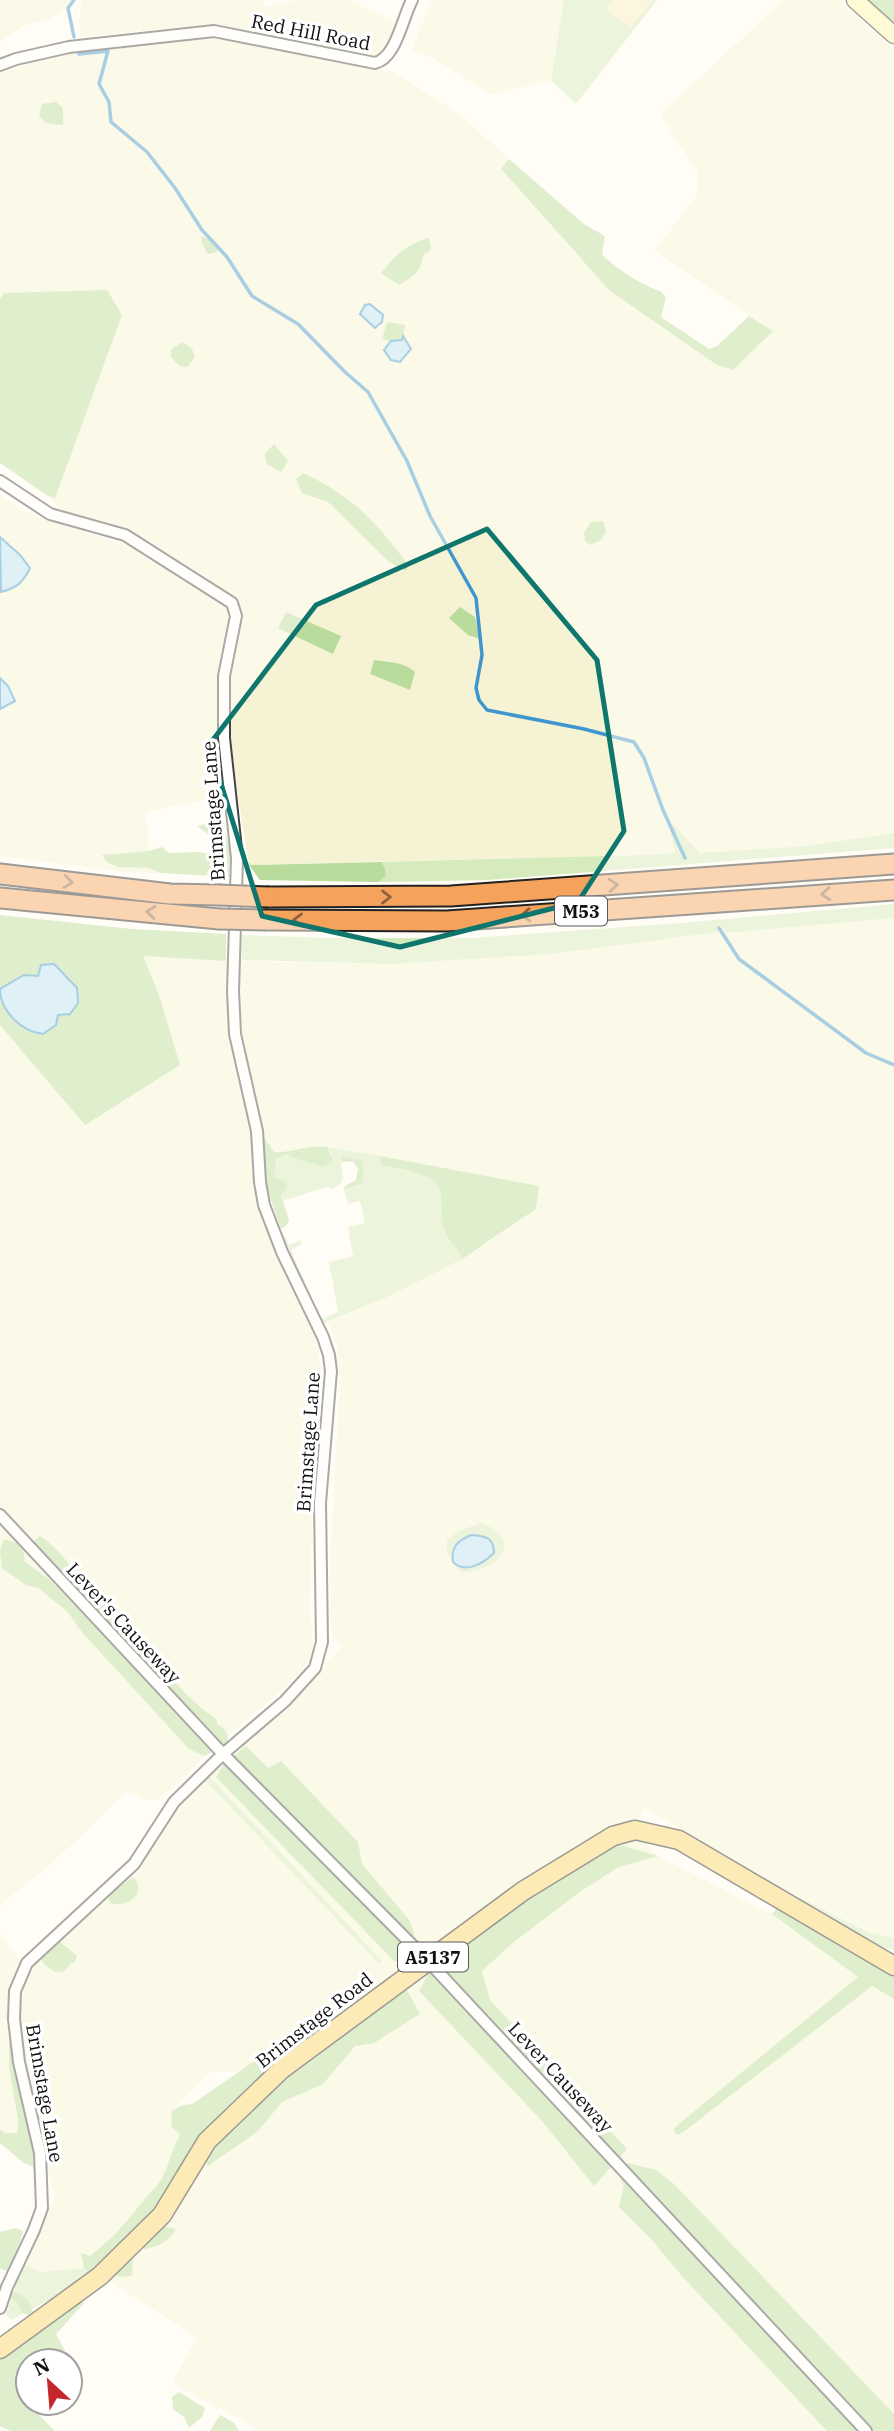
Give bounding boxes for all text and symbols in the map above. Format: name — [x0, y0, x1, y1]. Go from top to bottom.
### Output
street label: Red Hill Road — [249, 9, 373, 55]
street label: Brimstage Lane — [196, 740, 230, 882]
one-way arrow — [62, 875, 74, 890]
one-way arrow — [608, 878, 619, 893]
one-way arrow — [820, 887, 831, 902]
one-way arrow — [381, 889, 392, 904]
road number: M53 — [555, 896, 607, 926]
one-way arrow — [145, 905, 156, 920]
one-way arrow — [520, 907, 531, 922]
one-way arrow — [293, 912, 303, 928]
street label: Brimstage Lane — [291, 1371, 325, 1513]
street label: Lever's Causeway — [62, 1557, 187, 1689]
road number: A5137 — [398, 1942, 468, 1971]
street label: Brimstage Road — [251, 1967, 377, 2073]
street label: Lever Causeway — [503, 2017, 619, 2138]
street label: Brimstage Lane — [21, 2022, 69, 2164]
north arrow — [14, 2347, 84, 2417]
text: N — [30, 2353, 54, 2381]

